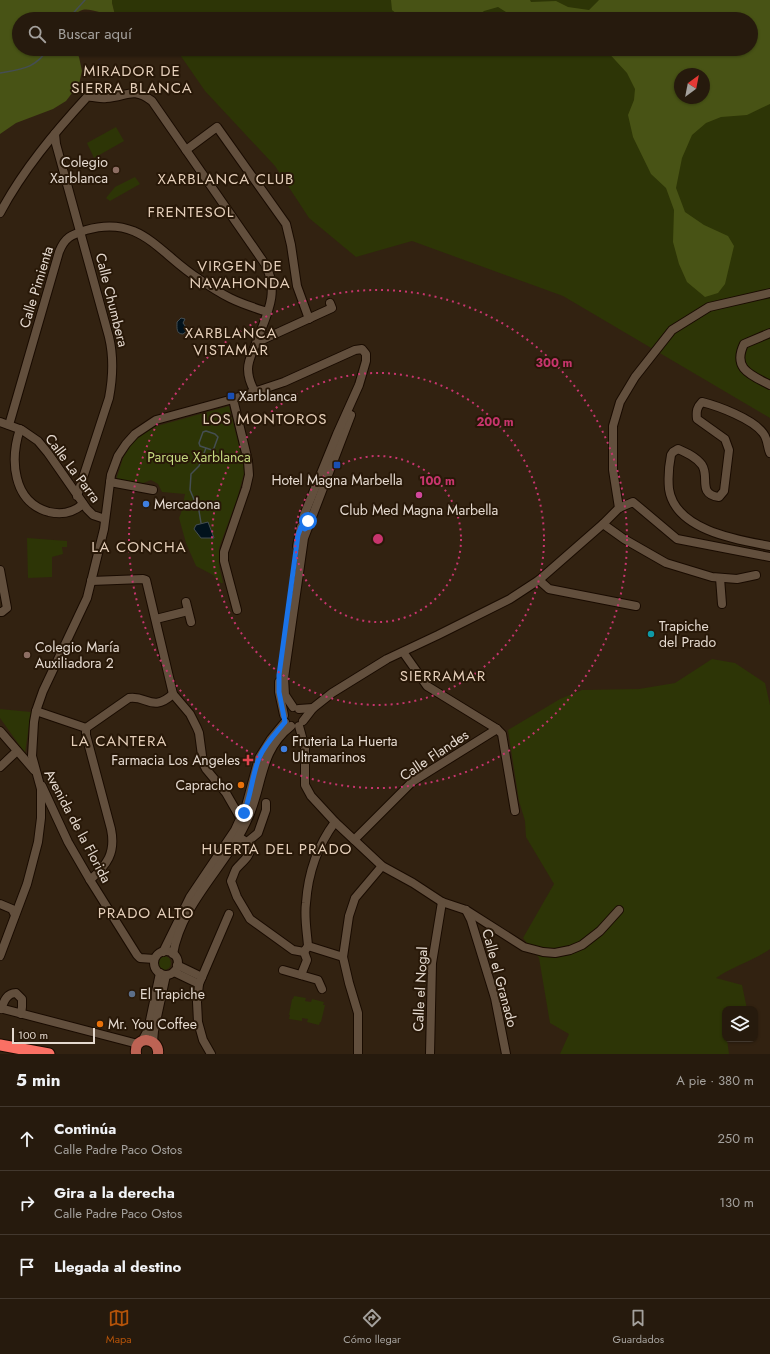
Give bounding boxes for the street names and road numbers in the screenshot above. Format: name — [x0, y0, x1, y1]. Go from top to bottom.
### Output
street label: Calle Pimienta — [14, 244, 58, 330]
street label: Calle Chumbera — [91, 251, 133, 349]
street label: Calle La Parra — [40, 429, 106, 507]
street label: Calle Flandes — [396, 724, 473, 785]
street label: Avenida de la Florida — [40, 766, 116, 886]
street label: Calle el Granado — [477, 927, 523, 1030]
street label: Calle el Nogal — [408, 946, 432, 1032]

